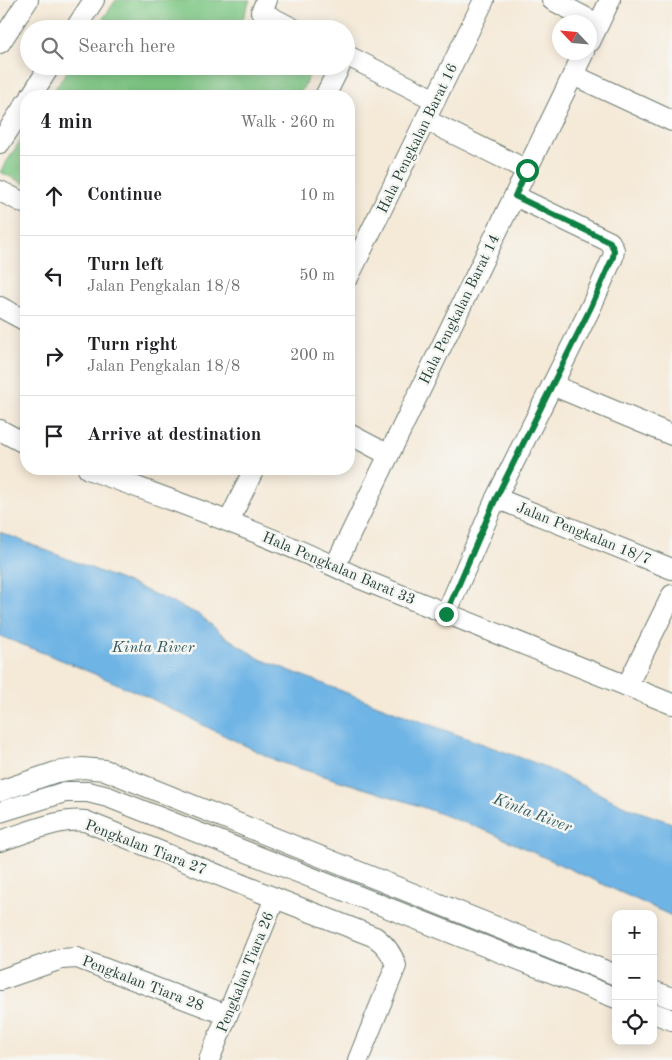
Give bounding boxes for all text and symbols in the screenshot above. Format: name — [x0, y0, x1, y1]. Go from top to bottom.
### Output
north arrow — [552, 15, 597, 60]
search box — [20, 20, 355, 75]
icon: search — [38, 34, 66, 62]
text: Search here — [78, 38, 175, 57]
street label: Hala Pengkalan Barat 16 — [376, 61, 461, 216]
text: 4 min — [40, 112, 93, 133]
text: Walk · 260 m — [240, 115, 335, 131]
route start — [516, 159, 539, 182]
icon: ahead — [40, 182, 68, 210]
text: Continue — [87, 186, 162, 205]
text: 10 m — [299, 188, 335, 204]
street label: Hala Pengkalan Barat 14 — [418, 232, 503, 387]
text: Turn left — [87, 256, 164, 275]
icon: left — [40, 262, 68, 290]
text: 50 m — [299, 268, 335, 284]
text: Jalan Pengkalan 18/8 — [87, 279, 240, 295]
text: Turn right — [87, 336, 177, 355]
icon: right — [40, 342, 68, 370]
text: 200 m — [290, 348, 335, 364]
text: Jalan Pengkalan 18/8 — [87, 359, 240, 375]
icon: arrive — [40, 422, 68, 450]
text: Arrive at destination — [87, 426, 261, 445]
street label: Jalan Pengkalan 18/7 — [514, 501, 653, 568]
street label: Hala Pengkalan Barat 33 — [260, 530, 417, 608]
route end — [435, 603, 458, 626]
water label: Kinta River — [111, 640, 195, 656]
water label: Kinta River — [490, 791, 575, 837]
street label: Pengkalan Tiara 27 — [83, 818, 208, 878]
street label: Pengkalan Tiara 26 — [215, 910, 277, 1035]
map controls — [612, 910, 657, 1045]
button: + — [612, 910, 657, 955]
street label: Pengkalan Tiara 28 — [80, 954, 205, 1014]
button: − — [612, 955, 657, 1000]
button: locate — [612, 1000, 657, 1045]

